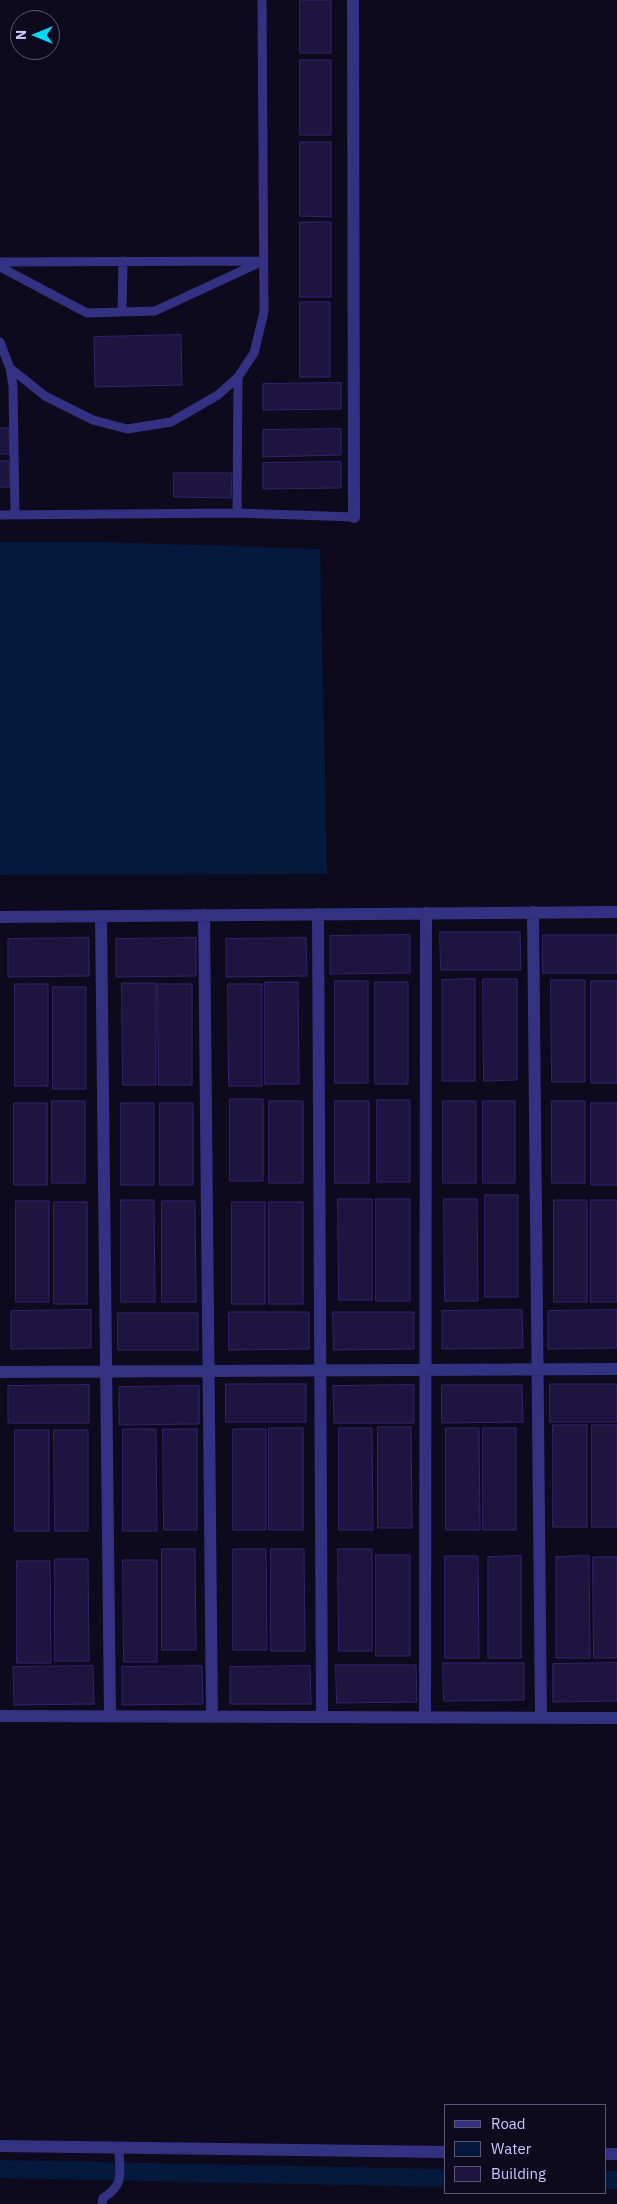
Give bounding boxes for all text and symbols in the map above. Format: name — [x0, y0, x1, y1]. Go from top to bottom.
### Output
north arrow — [10, 10, 60, 60]
text: N — [12, 30, 30, 40]
legend — [444, 2104, 607, 2194]
text: Road — [491, 2114, 526, 2133]
text: Water — [491, 2139, 531, 2158]
text: Building — [491, 2164, 546, 2183]

